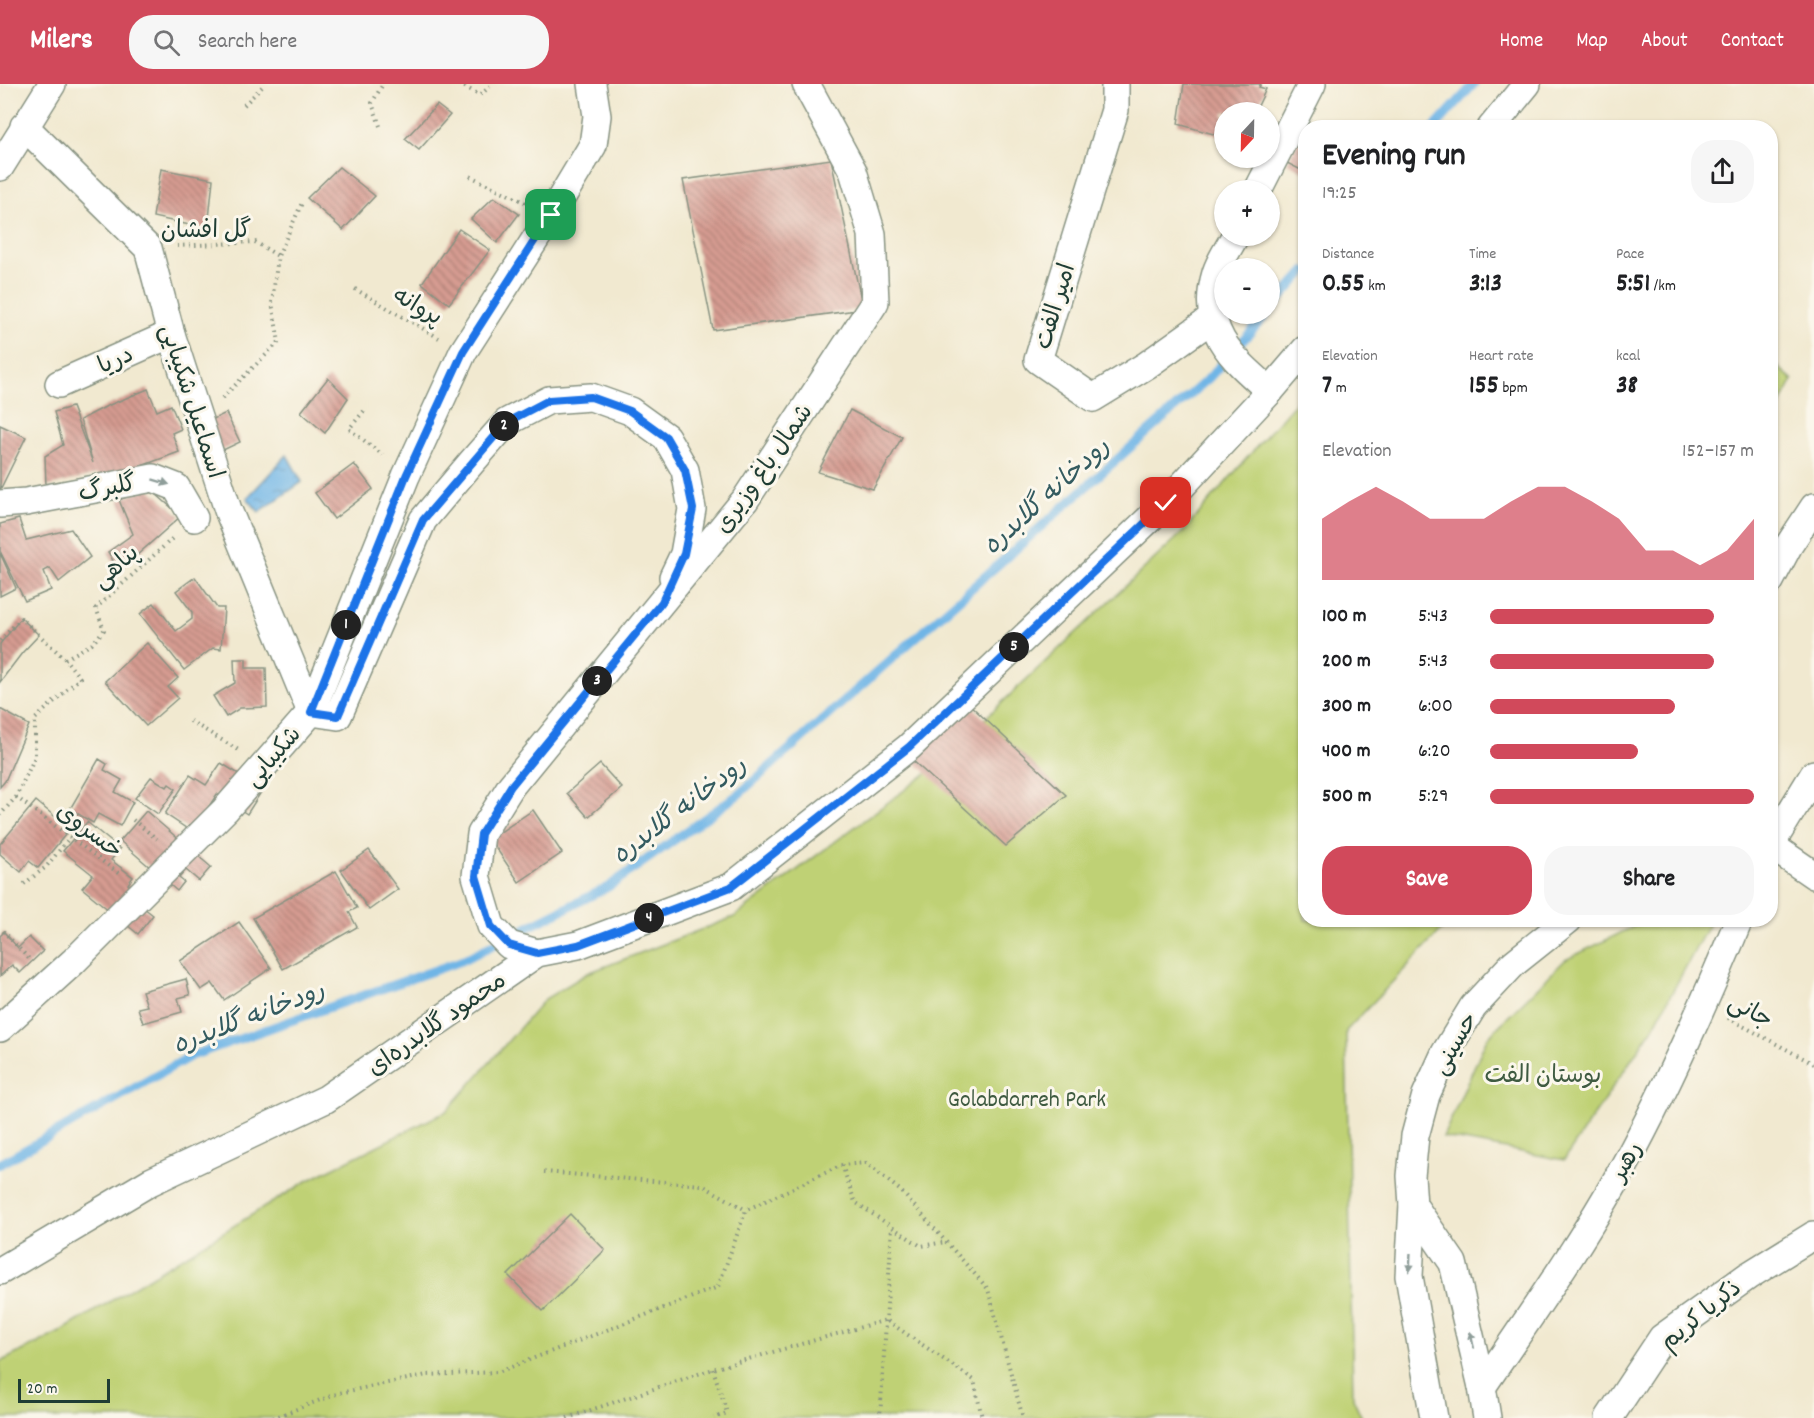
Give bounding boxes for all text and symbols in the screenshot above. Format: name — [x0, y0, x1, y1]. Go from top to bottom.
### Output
search box — [129, 15, 549, 69]
text: Milers — [30, 22, 93, 62]
icon: search — [150, 26, 183, 59]
text: Search here — [198, 27, 297, 58]
text: Home — [1499, 27, 1543, 57]
text: Map — [1576, 27, 1608, 57]
text: About — [1641, 27, 1688, 57]
text: Contact — [1721, 27, 1784, 57]
north arrow — [1214, 102, 1280, 168]
map controls — [1214, 102, 1280, 324]
text: Evening run — [1322, 134, 1466, 181]
button: share — [1691, 140, 1754, 203]
button: + — [1214, 180, 1280, 246]
text: 19:25 — [1322, 180, 1357, 208]
pin — [525, 189, 576, 240]
icon: arrive — [534, 198, 567, 231]
street label: گل افشان — [161, 215, 251, 249]
text: Distance — [1322, 243, 1374, 266]
text: Time — [1469, 243, 1496, 266]
text: Pace — [1616, 243, 1644, 266]
button: − — [1214, 258, 1280, 324]
street label: امیر الفت — [1028, 260, 1086, 354]
text: 0.55 — [1322, 266, 1365, 303]
text: 3:13 — [1469, 266, 1502, 303]
text: 5:51 — [1616, 266, 1650, 303]
text: km — [1365, 275, 1386, 298]
text: /km — [1650, 275, 1676, 298]
street label: پروانه — [385, 280, 448, 336]
street label: اسماعیل شکیبایی — [149, 320, 231, 483]
street label: دریا — [93, 339, 139, 385]
text: Elevation — [1322, 345, 1378, 368]
text: Heart rate — [1469, 345, 1534, 368]
text: kcal — [1616, 345, 1640, 368]
text: 7 — [1322, 368, 1332, 405]
text: 155 — [1469, 368, 1499, 405]
text: 38 — [1616, 368, 1638, 405]
text: m — [1332, 377, 1347, 400]
text: bpm — [1499, 377, 1528, 400]
street label: شمال باغ وزیری — [708, 398, 823, 542]
pin: 2 — [489, 411, 519, 441]
text: 2 — [501, 414, 508, 437]
water label: رودخانه گلابدره — [976, 430, 1119, 565]
text: Elevation — [1322, 438, 1392, 466]
text: 152–157 m — [1682, 438, 1754, 466]
street label: گلبرگ — [76, 468, 139, 512]
pin — [1140, 477, 1191, 528]
one-way arrow — [152, 478, 170, 487]
icon: check — [1149, 486, 1182, 519]
street label: پناهی — [86, 538, 148, 599]
text: 100 m — [1322, 603, 1367, 631]
text: 5:43 — [1418, 603, 1448, 631]
pin: 1 — [331, 610, 361, 640]
text: 1 — [344, 613, 348, 636]
pin: 5 — [999, 632, 1029, 662]
text: 5 — [1010, 635, 1018, 658]
text: 200 m — [1322, 648, 1371, 676]
text: 5:43 — [1418, 648, 1448, 676]
pin: 3 — [582, 666, 612, 696]
text: 3 — [593, 669, 601, 692]
text: 300 m — [1322, 693, 1371, 721]
text: 6:00 — [1418, 693, 1453, 721]
street label: شکیبایی — [238, 720, 311, 796]
text: 400 m — [1322, 738, 1370, 766]
text: 6:20 — [1418, 738, 1451, 766]
water label: رودخانه گلابدره — [605, 749, 755, 875]
text: 500 m — [1322, 783, 1371, 811]
text: 5:29 — [1418, 783, 1448, 811]
street label: خسروی — [48, 796, 129, 869]
button: Save — [1322, 846, 1532, 915]
button: Share — [1544, 846, 1754, 915]
pin: 4 — [634, 903, 664, 933]
text: 4 — [646, 906, 652, 929]
street label: محمود گلابدره‌ای — [361, 965, 514, 1086]
water label: رودخانه گلابدره — [168, 973, 331, 1065]
street label: جانی — [1721, 987, 1778, 1039]
street label: حسینی — [1425, 1007, 1488, 1082]
park label: بوستان الفت — [1485, 1060, 1601, 1094]
park label: Golabdarreh Park — [948, 1084, 1106, 1118]
street label: رهبر — [1602, 1136, 1652, 1190]
one-way arrow — [1405, 1253, 1414, 1272]
street label: ذکریا کریم — [1654, 1273, 1750, 1360]
one-way arrow — [1466, 1331, 1476, 1349]
scale bar — [18, 1376, 110, 1404]
text: 20 m — [27, 1378, 57, 1401]

